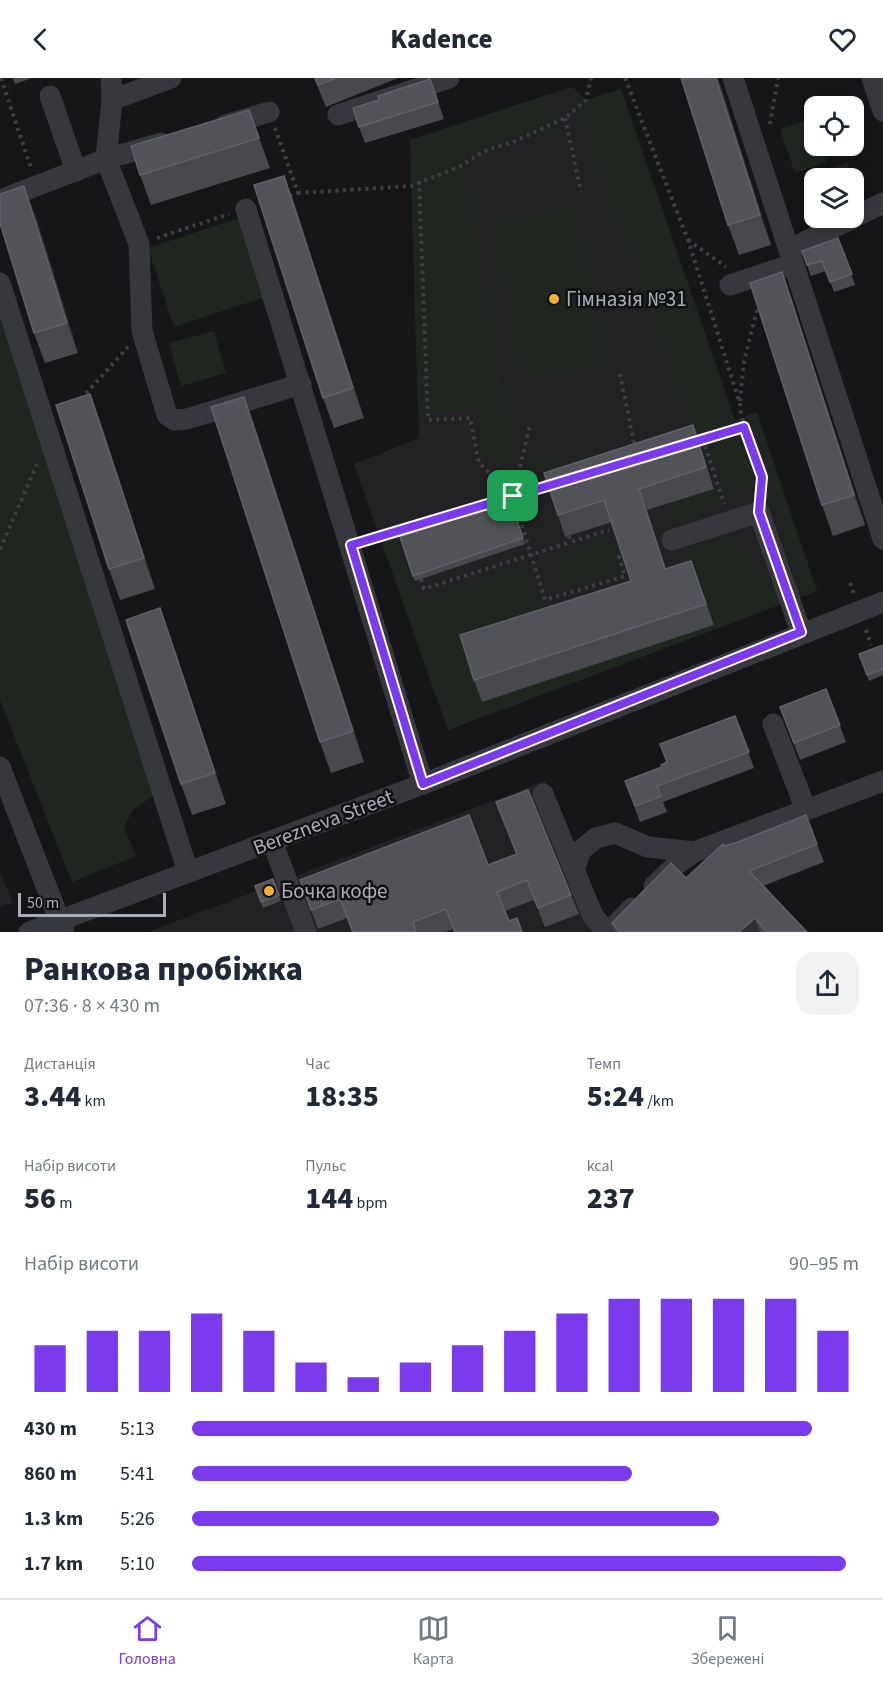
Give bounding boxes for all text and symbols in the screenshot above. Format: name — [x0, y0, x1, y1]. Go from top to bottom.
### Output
text: Kadence — [390, 20, 493, 59]
icon: back — [24, 23, 57, 56]
icon: heart — [826, 23, 859, 56]
map controls — [804, 96, 864, 228]
button: locate — [804, 96, 864, 156]
button: layers — [804, 168, 864, 228]
place label: Гімназія №31 — [566, 284, 687, 314]
marker: Гімназія №31 — [547, 292, 561, 306]
pin — [487, 470, 538, 521]
icon: arrive — [496, 479, 529, 512]
street label: Berezneva Street — [249, 781, 397, 863]
place label: Бочка кофе — [281, 876, 388, 906]
marker: Бочка кофе — [262, 884, 276, 898]
scale bar — [18, 890, 166, 917]
text: 50 m — [27, 892, 59, 914]
text: Ранкова пробіжка — [24, 946, 303, 993]
button: share — [796, 952, 859, 1015]
text: 07:36 · 8 × 430 m — [24, 992, 160, 1020]
text: Дистанція — [24, 1053, 96, 1075]
text: Час — [305, 1053, 330, 1075]
text: Темп — [587, 1053, 621, 1075]
text: 3.44 — [24, 1075, 81, 1118]
text: 18:35 — [305, 1075, 379, 1118]
text: 5:24 — [587, 1075, 644, 1118]
text: km — [81, 1090, 106, 1112]
text: /km — [644, 1090, 674, 1112]
text: Набір висоти — [24, 1155, 116, 1177]
text: Пульс — [305, 1155, 347, 1177]
text: kcal — [587, 1155, 614, 1177]
text: 56 — [24, 1177, 56, 1220]
text: 144 — [305, 1177, 353, 1220]
text: 237 — [587, 1177, 635, 1220]
text: m — [56, 1192, 73, 1214]
text: bpm — [353, 1192, 388, 1214]
text: Набір висоти — [24, 1250, 139, 1278]
text: 90–95 m — [789, 1250, 859, 1278]
text: 430 m — [24, 1415, 77, 1443]
text: 5:13 — [120, 1415, 155, 1443]
text: 860 m — [24, 1460, 77, 1488]
text: 5:41 — [120, 1460, 155, 1488]
text: 1.3 km — [24, 1505, 83, 1533]
text: 5:26 — [120, 1505, 155, 1533]
text: 1.7 km — [24, 1550, 83, 1578]
text: 5:10 — [120, 1550, 155, 1578]
tab: Головна — [118, 1612, 176, 1670]
tab: Карта — [413, 1612, 454, 1670]
tab: Збережені — [691, 1612, 765, 1670]

